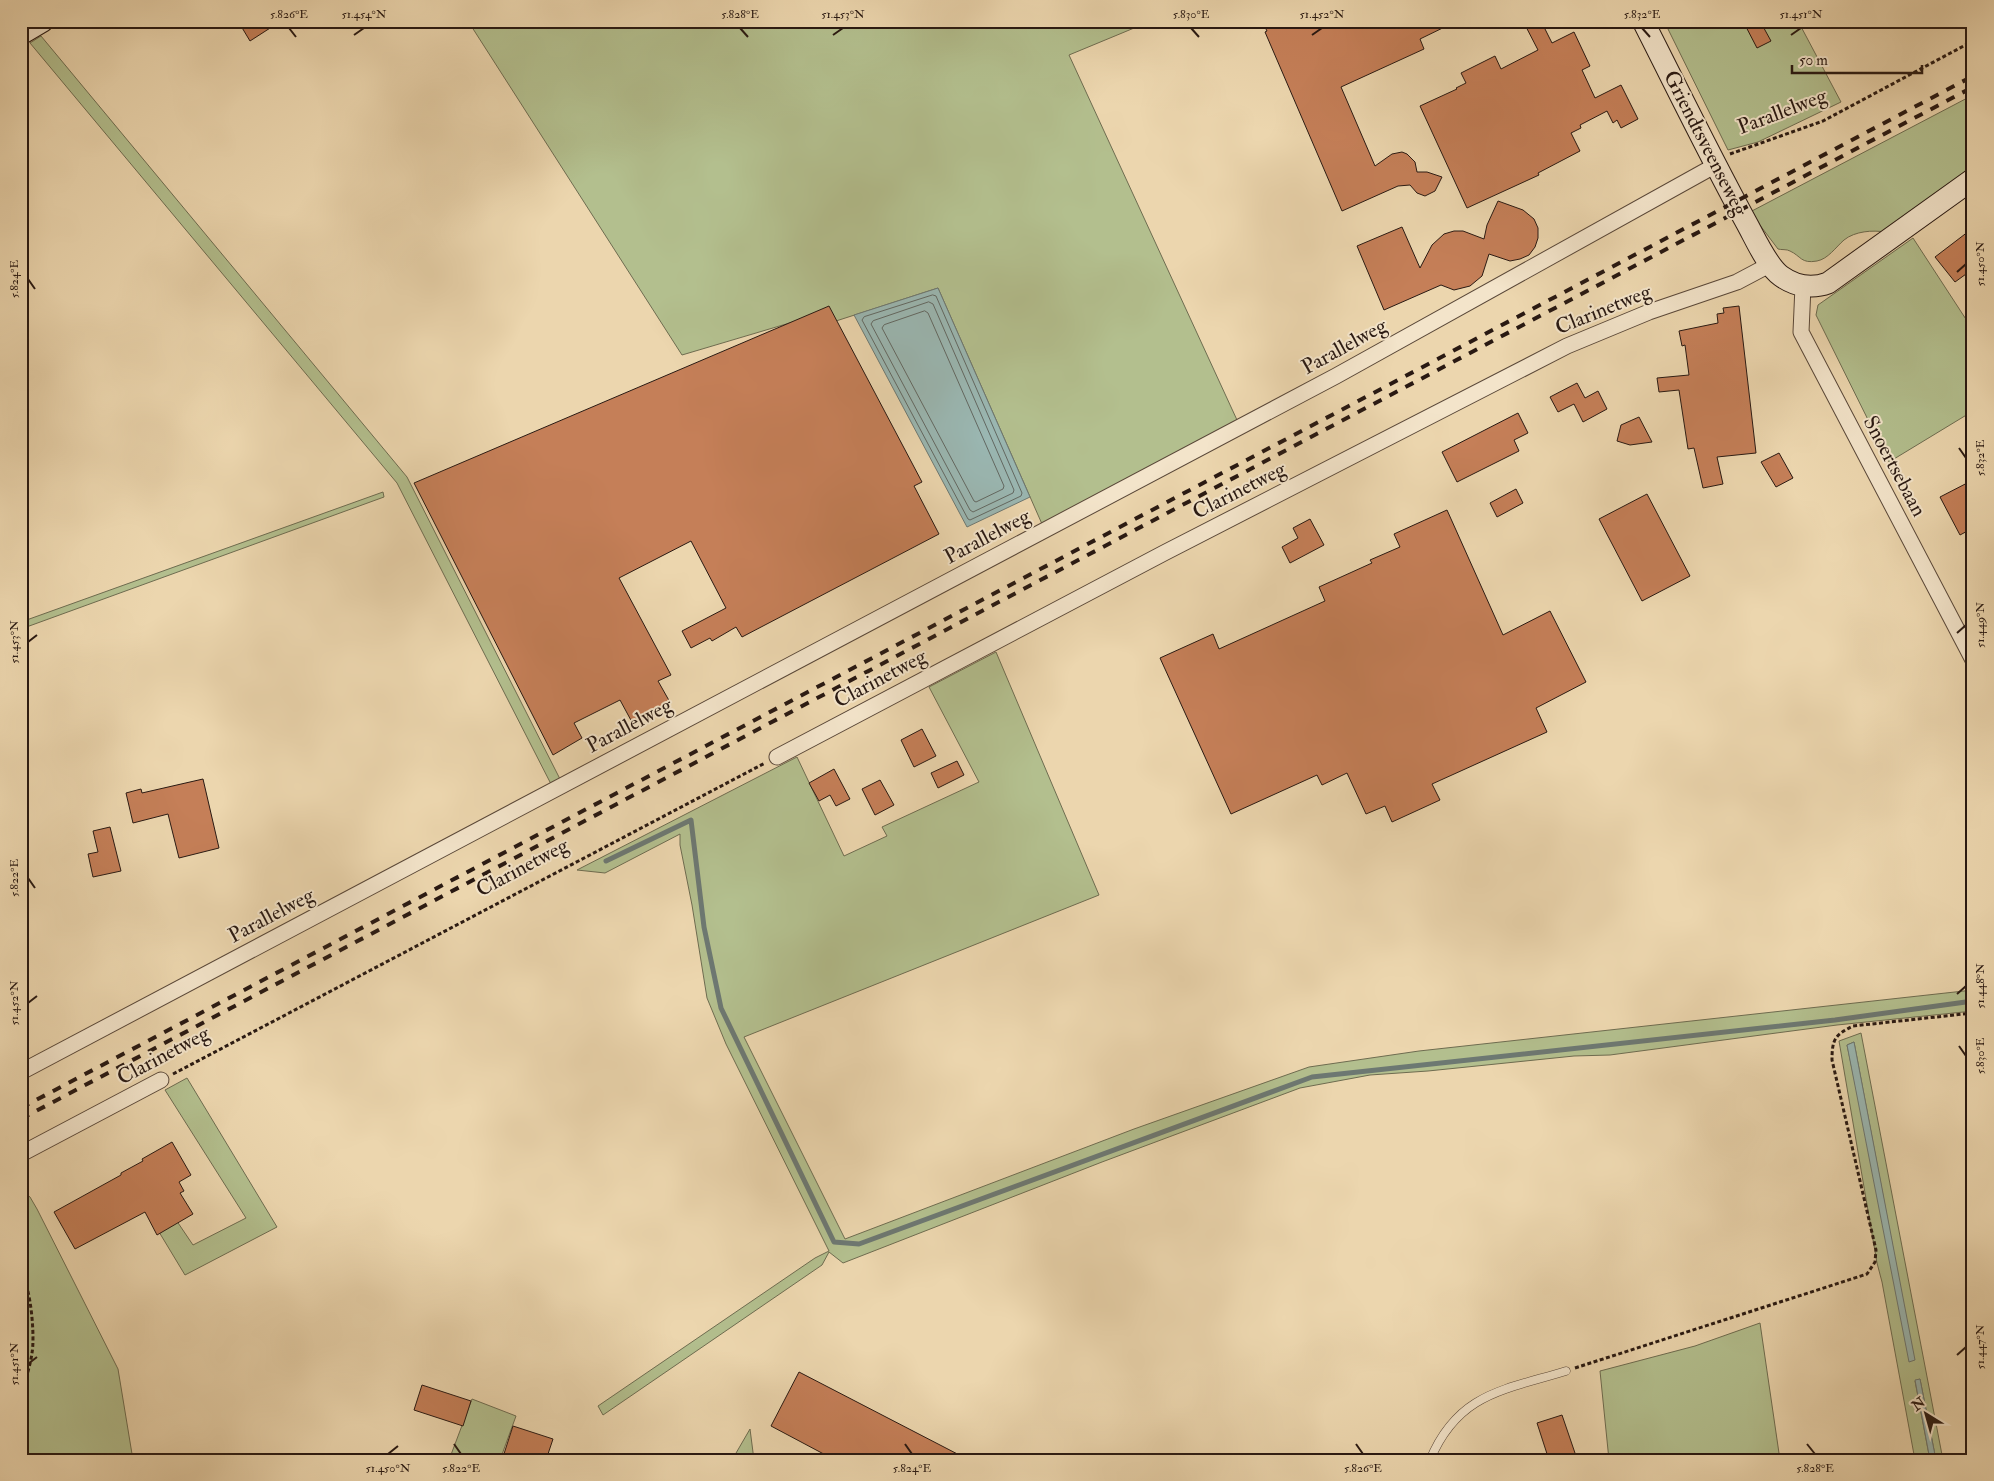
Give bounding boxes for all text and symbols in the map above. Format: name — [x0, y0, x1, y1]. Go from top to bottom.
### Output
text: 5.826°E — [270, 7, 308, 22]
text: 51.454°N — [342, 7, 387, 22]
text: 5.828°E — [721, 7, 759, 22]
text: 51.453°N — [821, 7, 865, 22]
text: 5.830°E — [1173, 7, 1210, 22]
text: 51.452°N — [1300, 7, 1345, 22]
text: 5.832°E — [1624, 7, 1661, 22]
text: 51.451°N — [1779, 7, 1823, 22]
scale bar — [1792, 42, 1922, 74]
text: 50 m — [1799, 51, 1828, 70]
street label: Griendtsveenseweg — [1657, 66, 1754, 221]
street label: Parallelweg — [1734, 82, 1831, 141]
text: 51.450°N — [1973, 241, 1988, 286]
text: 5.824°E — [7, 259, 22, 298]
street label: Clarinetweg — [1551, 278, 1656, 341]
street label: Parallelweg — [1297, 312, 1392, 381]
street label: Snoertsebaan — [1857, 411, 1932, 521]
text: 5.832°E — [1973, 439, 1988, 476]
street label: Clarinetweg — [1188, 455, 1291, 525]
street label: Parallelweg — [940, 502, 1035, 570]
text: 51.449°N — [1973, 602, 1988, 648]
text: 51.453°N — [7, 620, 22, 664]
street label: Clarinetweg — [829, 642, 932, 714]
street label: Parallelweg — [582, 691, 677, 759]
street label: Clarinetweg — [471, 831, 574, 903]
text: 5.822°E — [7, 859, 22, 897]
street label: Parallelweg — [224, 881, 319, 949]
text: 51.448°N — [1973, 963, 1988, 1009]
text: 51.452°N — [7, 980, 22, 1025]
street label: Clarinetweg — [112, 1019, 215, 1091]
text: 5.830°E — [1973, 1037, 1988, 1074]
text: 51.447°N — [1973, 1324, 1988, 1370]
text: 51.451°N — [7, 1342, 22, 1386]
north arrow — [1902, 1388, 1952, 1438]
text: N — [1908, 1393, 1929, 1415]
text: 51.450°N — [366, 1461, 411, 1476]
text: 5.822°E — [442, 1461, 480, 1476]
text: 5.824°E — [893, 1461, 932, 1476]
text: 5.826°E — [1344, 1461, 1382, 1476]
text: 5.828°E — [1796, 1461, 1834, 1476]

